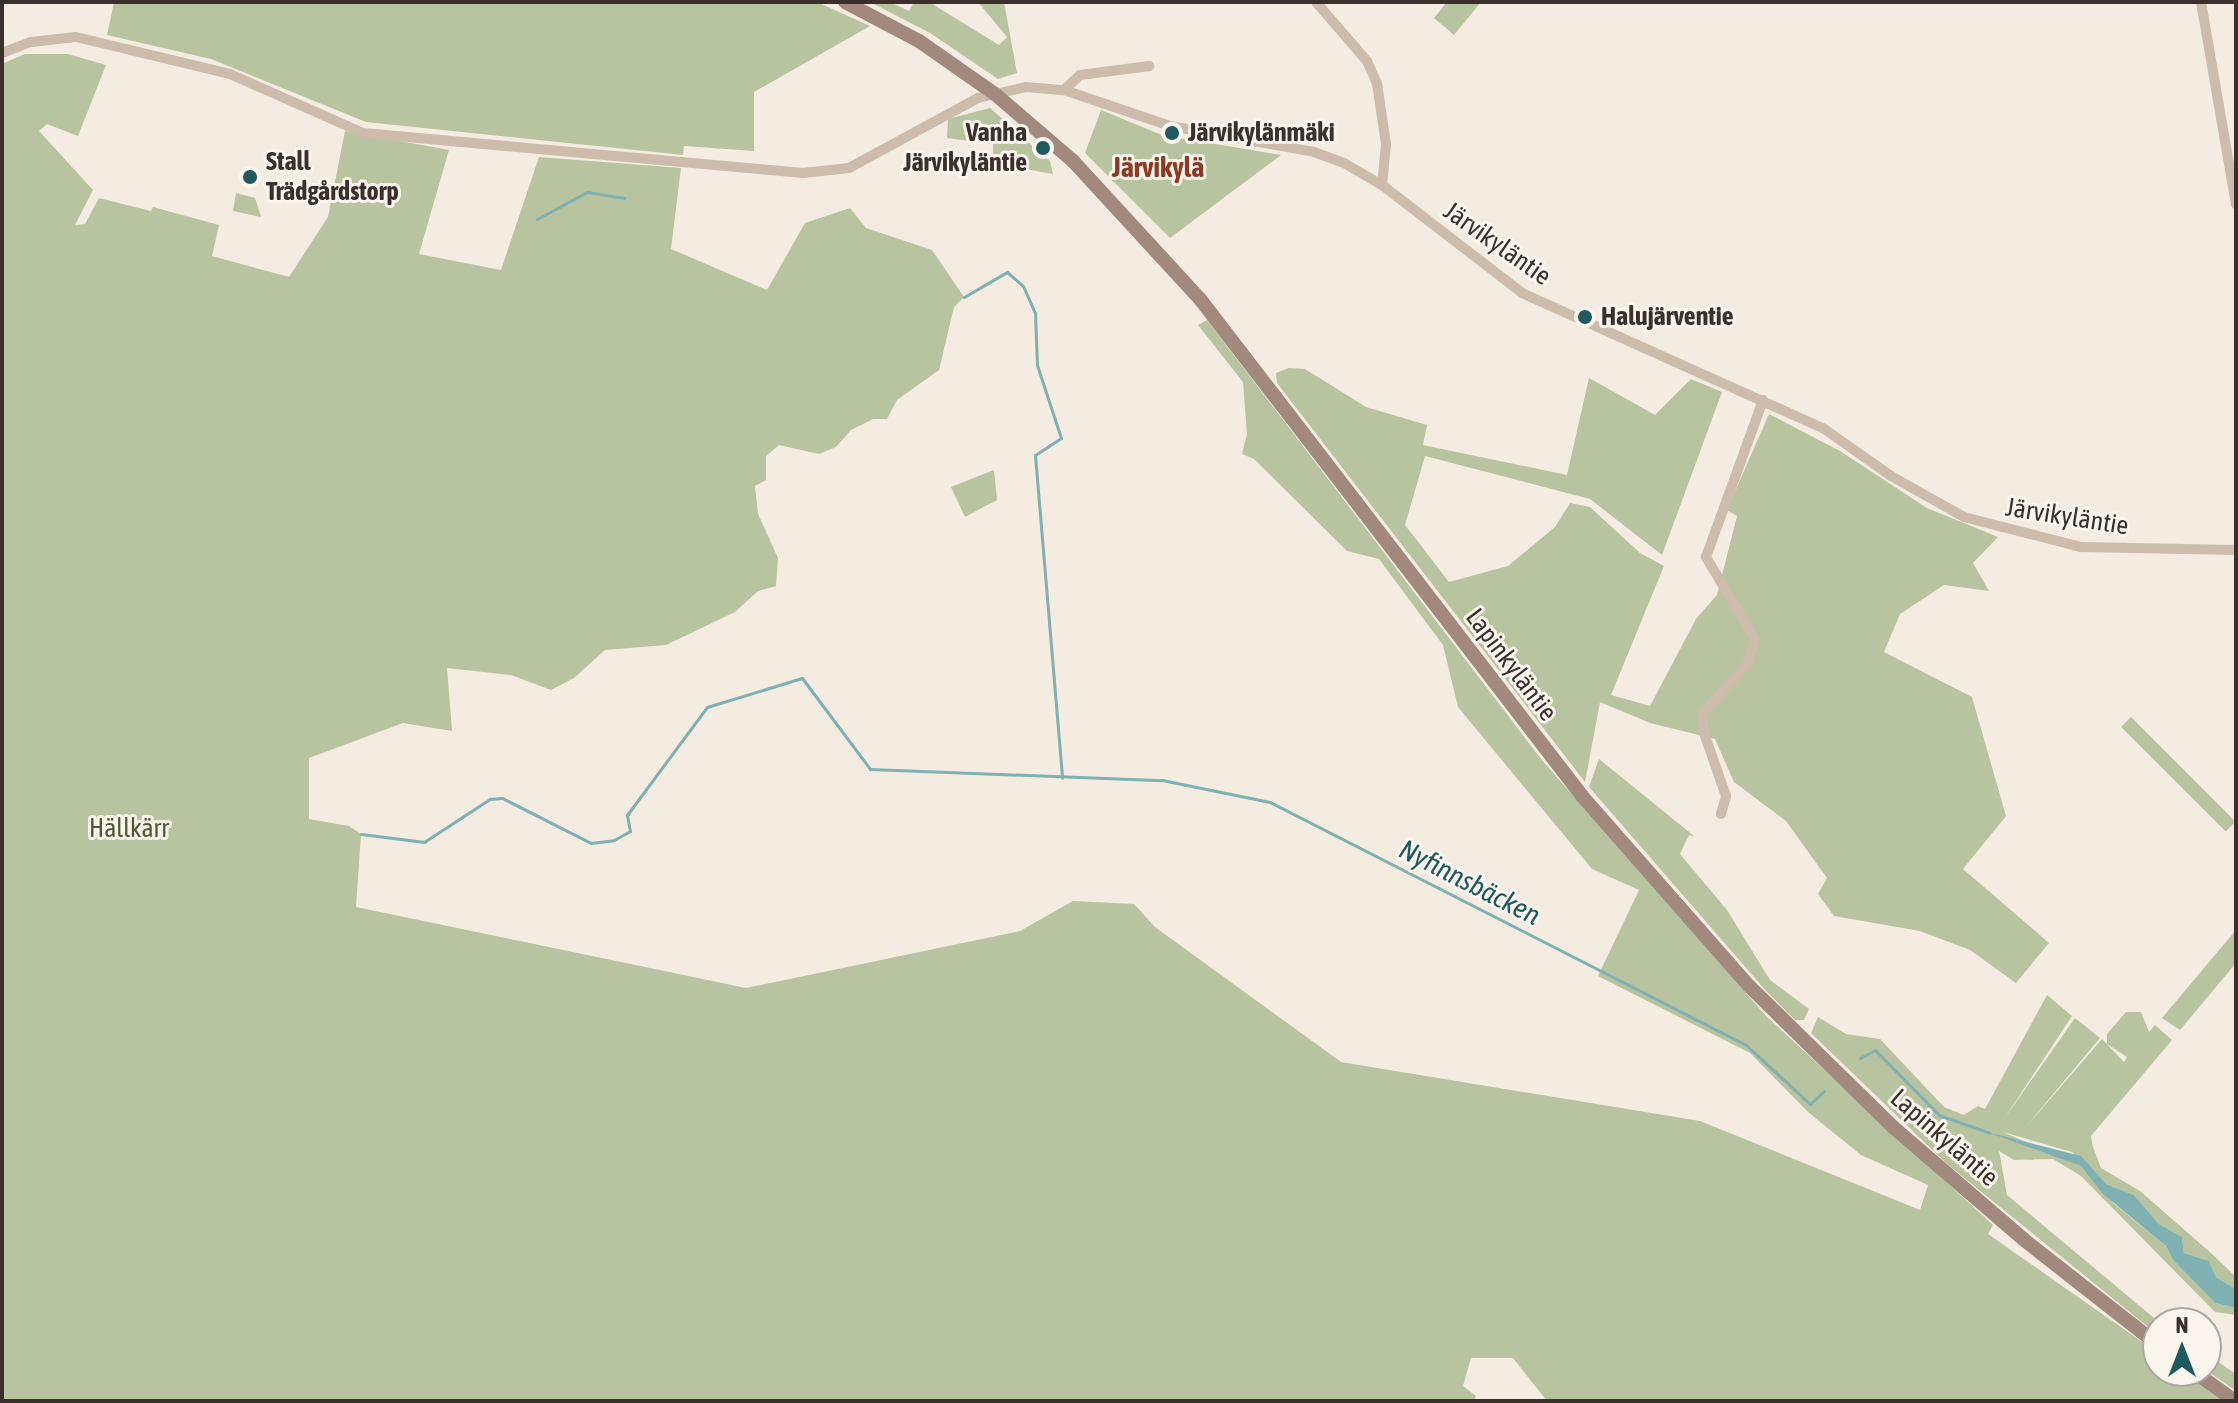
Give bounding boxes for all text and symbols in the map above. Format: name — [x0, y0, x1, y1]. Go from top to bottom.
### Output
place label: Vanha Järvikyläntie — [903, 117, 1027, 178]
place label: Järvikylänmäki — [1188, 117, 1335, 149]
marker: Järvikylänmäki — [1163, 124, 1181, 142]
marker: Vanha Järvikyläntie — [1034, 139, 1052, 157]
place label: Stall Trädgårdstorp — [266, 146, 399, 208]
district label: Järvikylä — [1112, 150, 1204, 184]
marker: Stall Trädgårdstorp — [241, 168, 259, 186]
street label: Järvikyläntie — [1437, 196, 1557, 292]
place label: Halujärventie — [1601, 301, 1734, 333]
marker: Halujärventie — [1576, 308, 1594, 326]
street label: Järvikyläntie — [2003, 492, 2131, 542]
street label: Lapinkyläntie — [1459, 603, 1563, 727]
park label: Hällkärr — [89, 813, 169, 845]
water label: Nyfinnsbäcken — [1394, 832, 1546, 932]
street label: Lapinkyläntie — [1884, 1083, 2004, 1193]
north arrow — [2142, 1307, 2222, 1387]
text: N — [2176, 1312, 2188, 1338]

